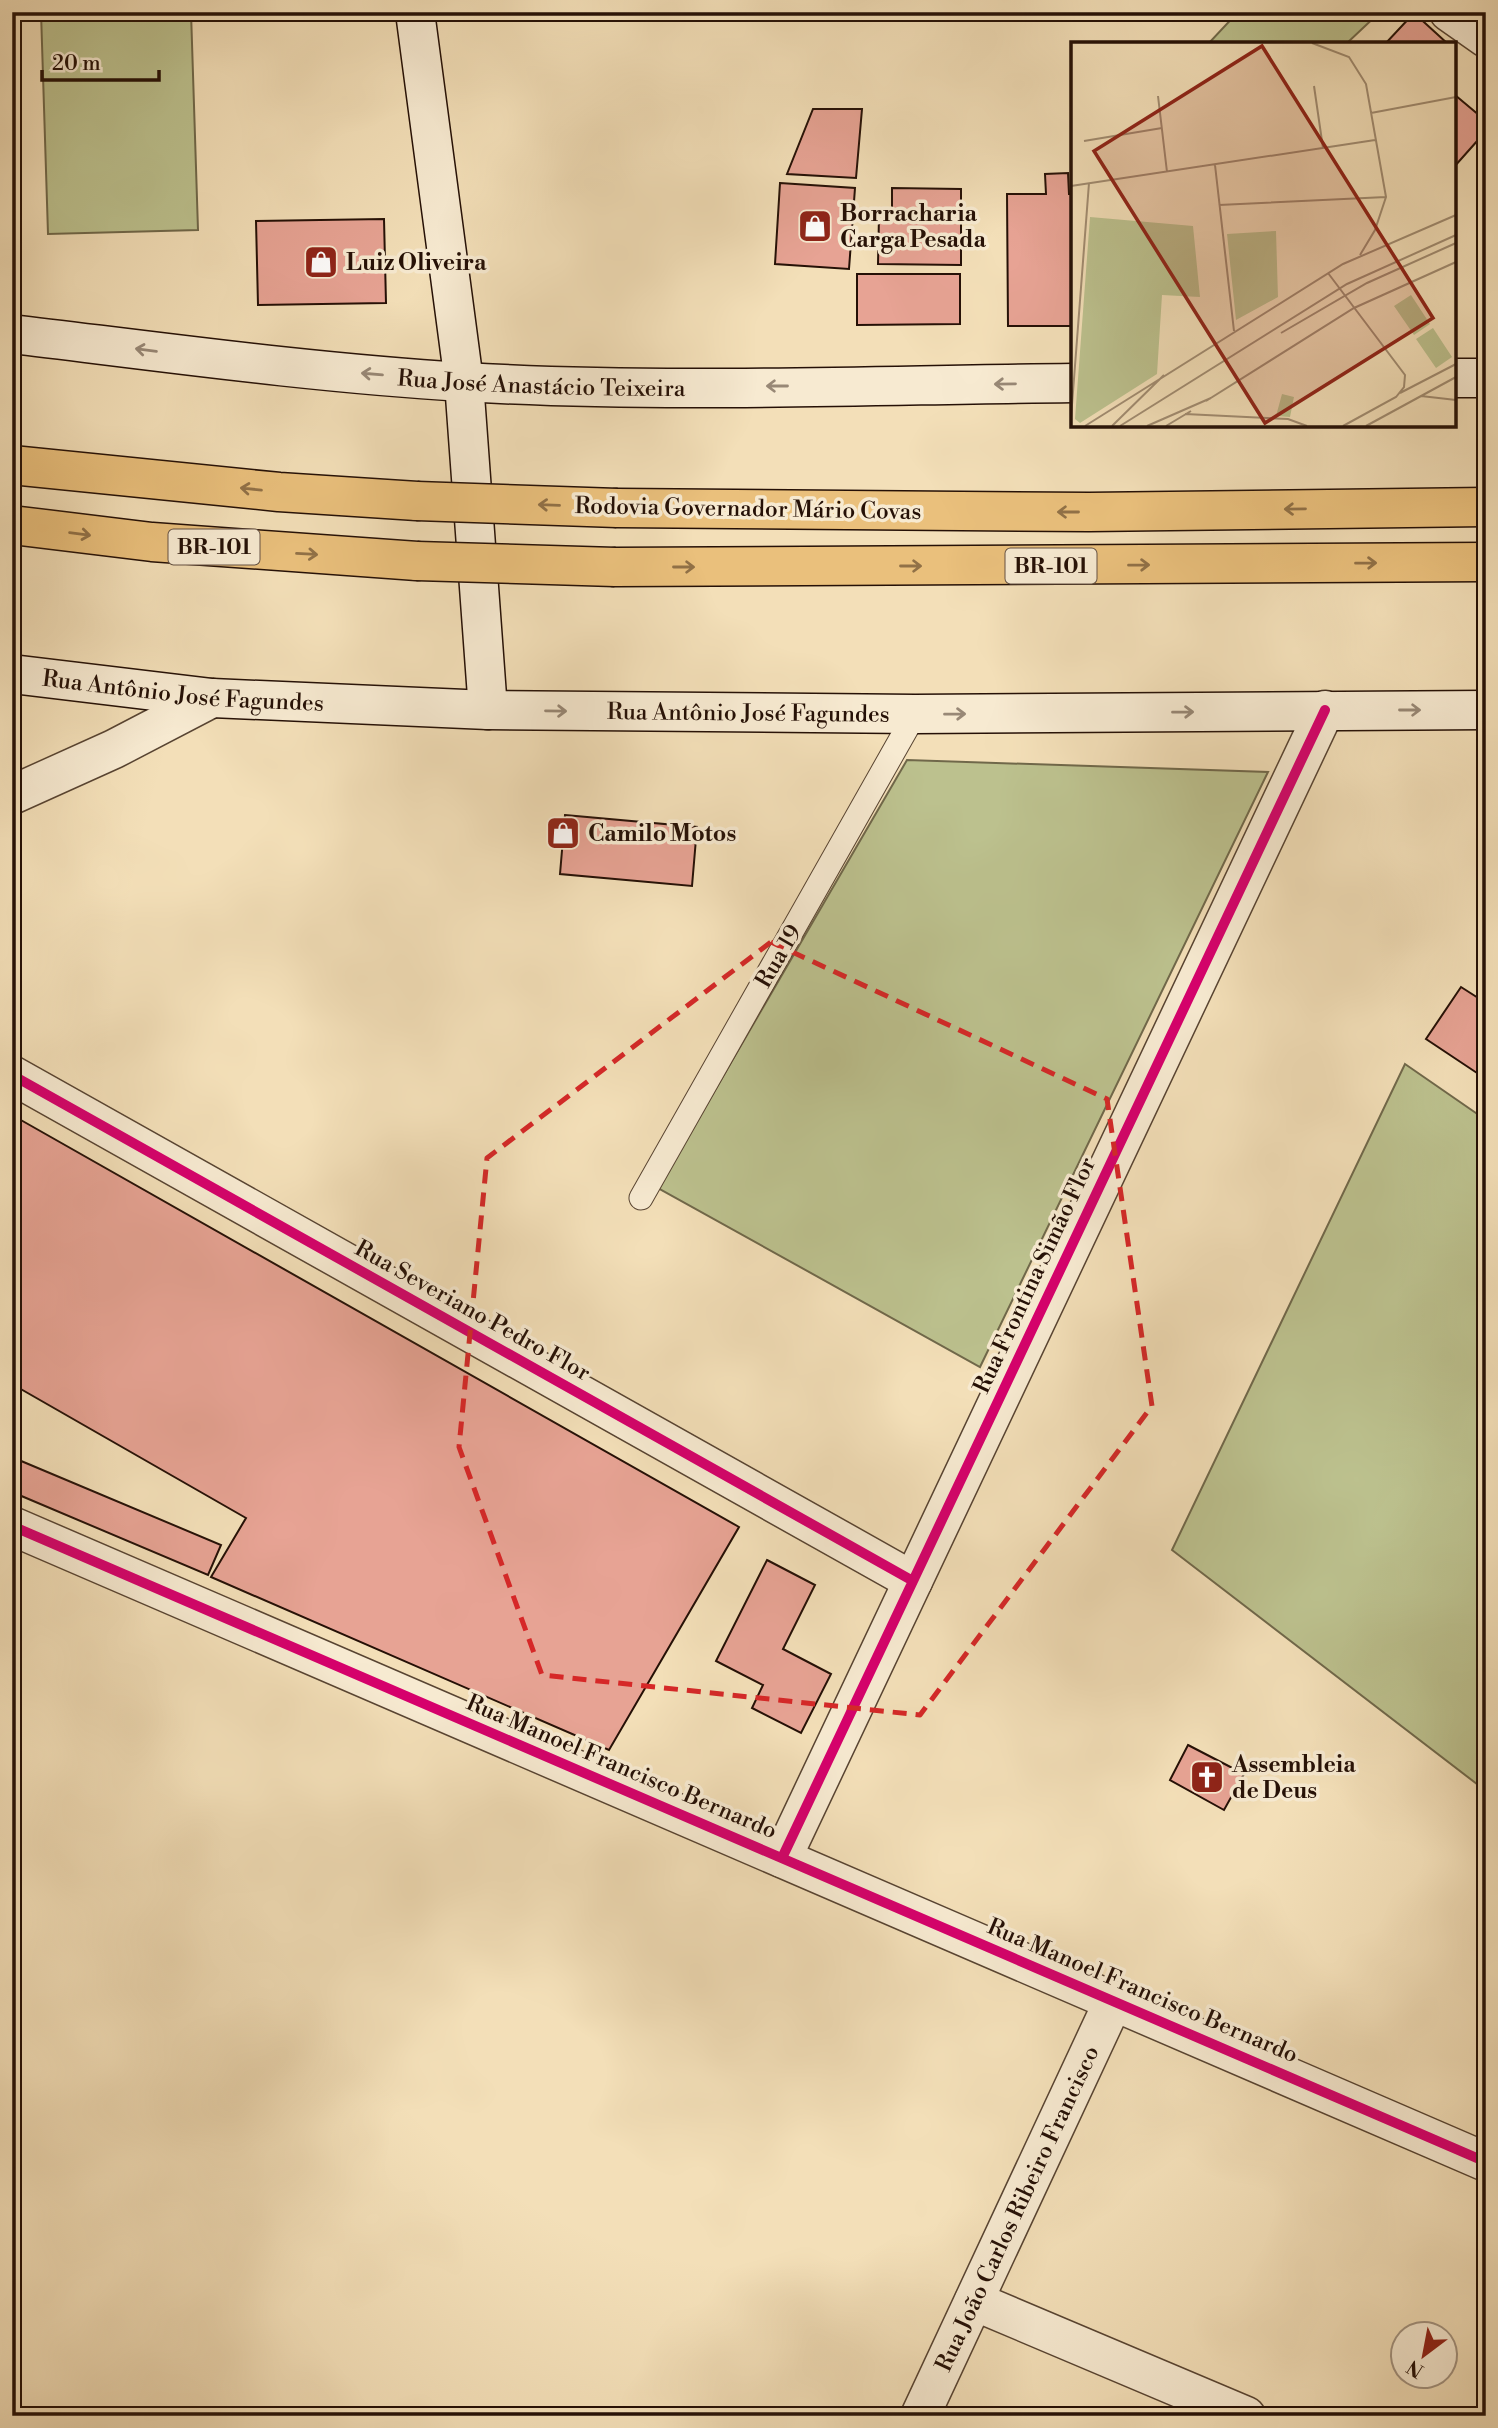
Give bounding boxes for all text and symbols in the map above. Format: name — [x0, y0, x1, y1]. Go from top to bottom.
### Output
scale bar — [42, 38, 159, 82]
inset map — [1071, 42, 1456, 427]
text: 20 m — [52, 51, 101, 77]
place label: Borracharia Carga Pesada — [840, 200, 987, 254]
shop icon: Borracharia Carga Pesada — [796, 207, 834, 245]
shop icon: Luiz Oliveira — [302, 243, 340, 281]
place label: Luiz Oliveira — [346, 249, 487, 277]
one-way arrow — [135, 344, 158, 357]
street label: Rua José Anastácio Teixeira — [396, 364, 686, 403]
one-way arrow — [361, 367, 384, 380]
one-way arrow — [993, 377, 1016, 391]
one-way arrow — [766, 379, 789, 393]
one-way arrow — [240, 482, 263, 495]
street label: Rodovia Governador Mário Covas — [574, 492, 922, 526]
one-way arrow — [538, 499, 561, 512]
one-way arrow — [1284, 502, 1307, 516]
one-way arrow — [1056, 505, 1079, 519]
one-way arrow — [68, 527, 91, 540]
road number: BR-101 — [168, 530, 260, 564]
one-way arrow — [295, 548, 318, 561]
road number: BR-101 — [1006, 548, 1096, 584]
one-way arrow — [1354, 556, 1377, 570]
one-way arrow — [899, 559, 922, 573]
one-way arrow — [1127, 559, 1150, 572]
one-way arrow — [672, 560, 695, 574]
street label: Rua Antônio José Fagundes — [41, 665, 324, 718]
street label: Rua Antônio José Fagundes — [607, 698, 890, 729]
one-way arrow — [1398, 703, 1421, 717]
one-way arrow — [544, 704, 567, 718]
one-way arrow — [1171, 705, 1194, 719]
one-way arrow — [943, 707, 966, 721]
shop icon: Camilo Motos — [544, 814, 582, 852]
place label: Camilo Motos — [588, 820, 736, 848]
street label: Rua 19 — [750, 920, 808, 993]
street label: Rua Frontina Simão Flor — [968, 1153, 1102, 1398]
street label: Rua Severiano Pedro Flor — [350, 1234, 595, 1387]
street label: Rua Manoel Francisco Bernardo — [462, 1689, 781, 1845]
place label: Assembleia de Deus — [1231, 1751, 1356, 1805]
church icon: Assembleia de Deus — [1188, 1758, 1226, 1796]
street label: Rua Manoel Francisco Bernardo — [983, 1913, 1302, 2069]
street label: Rua João Carlos Ribeiro Francisco — [930, 2042, 1106, 2376]
north arrow — [1390, 2320, 1460, 2390]
text: N — [1403, 2354, 1428, 2383]

